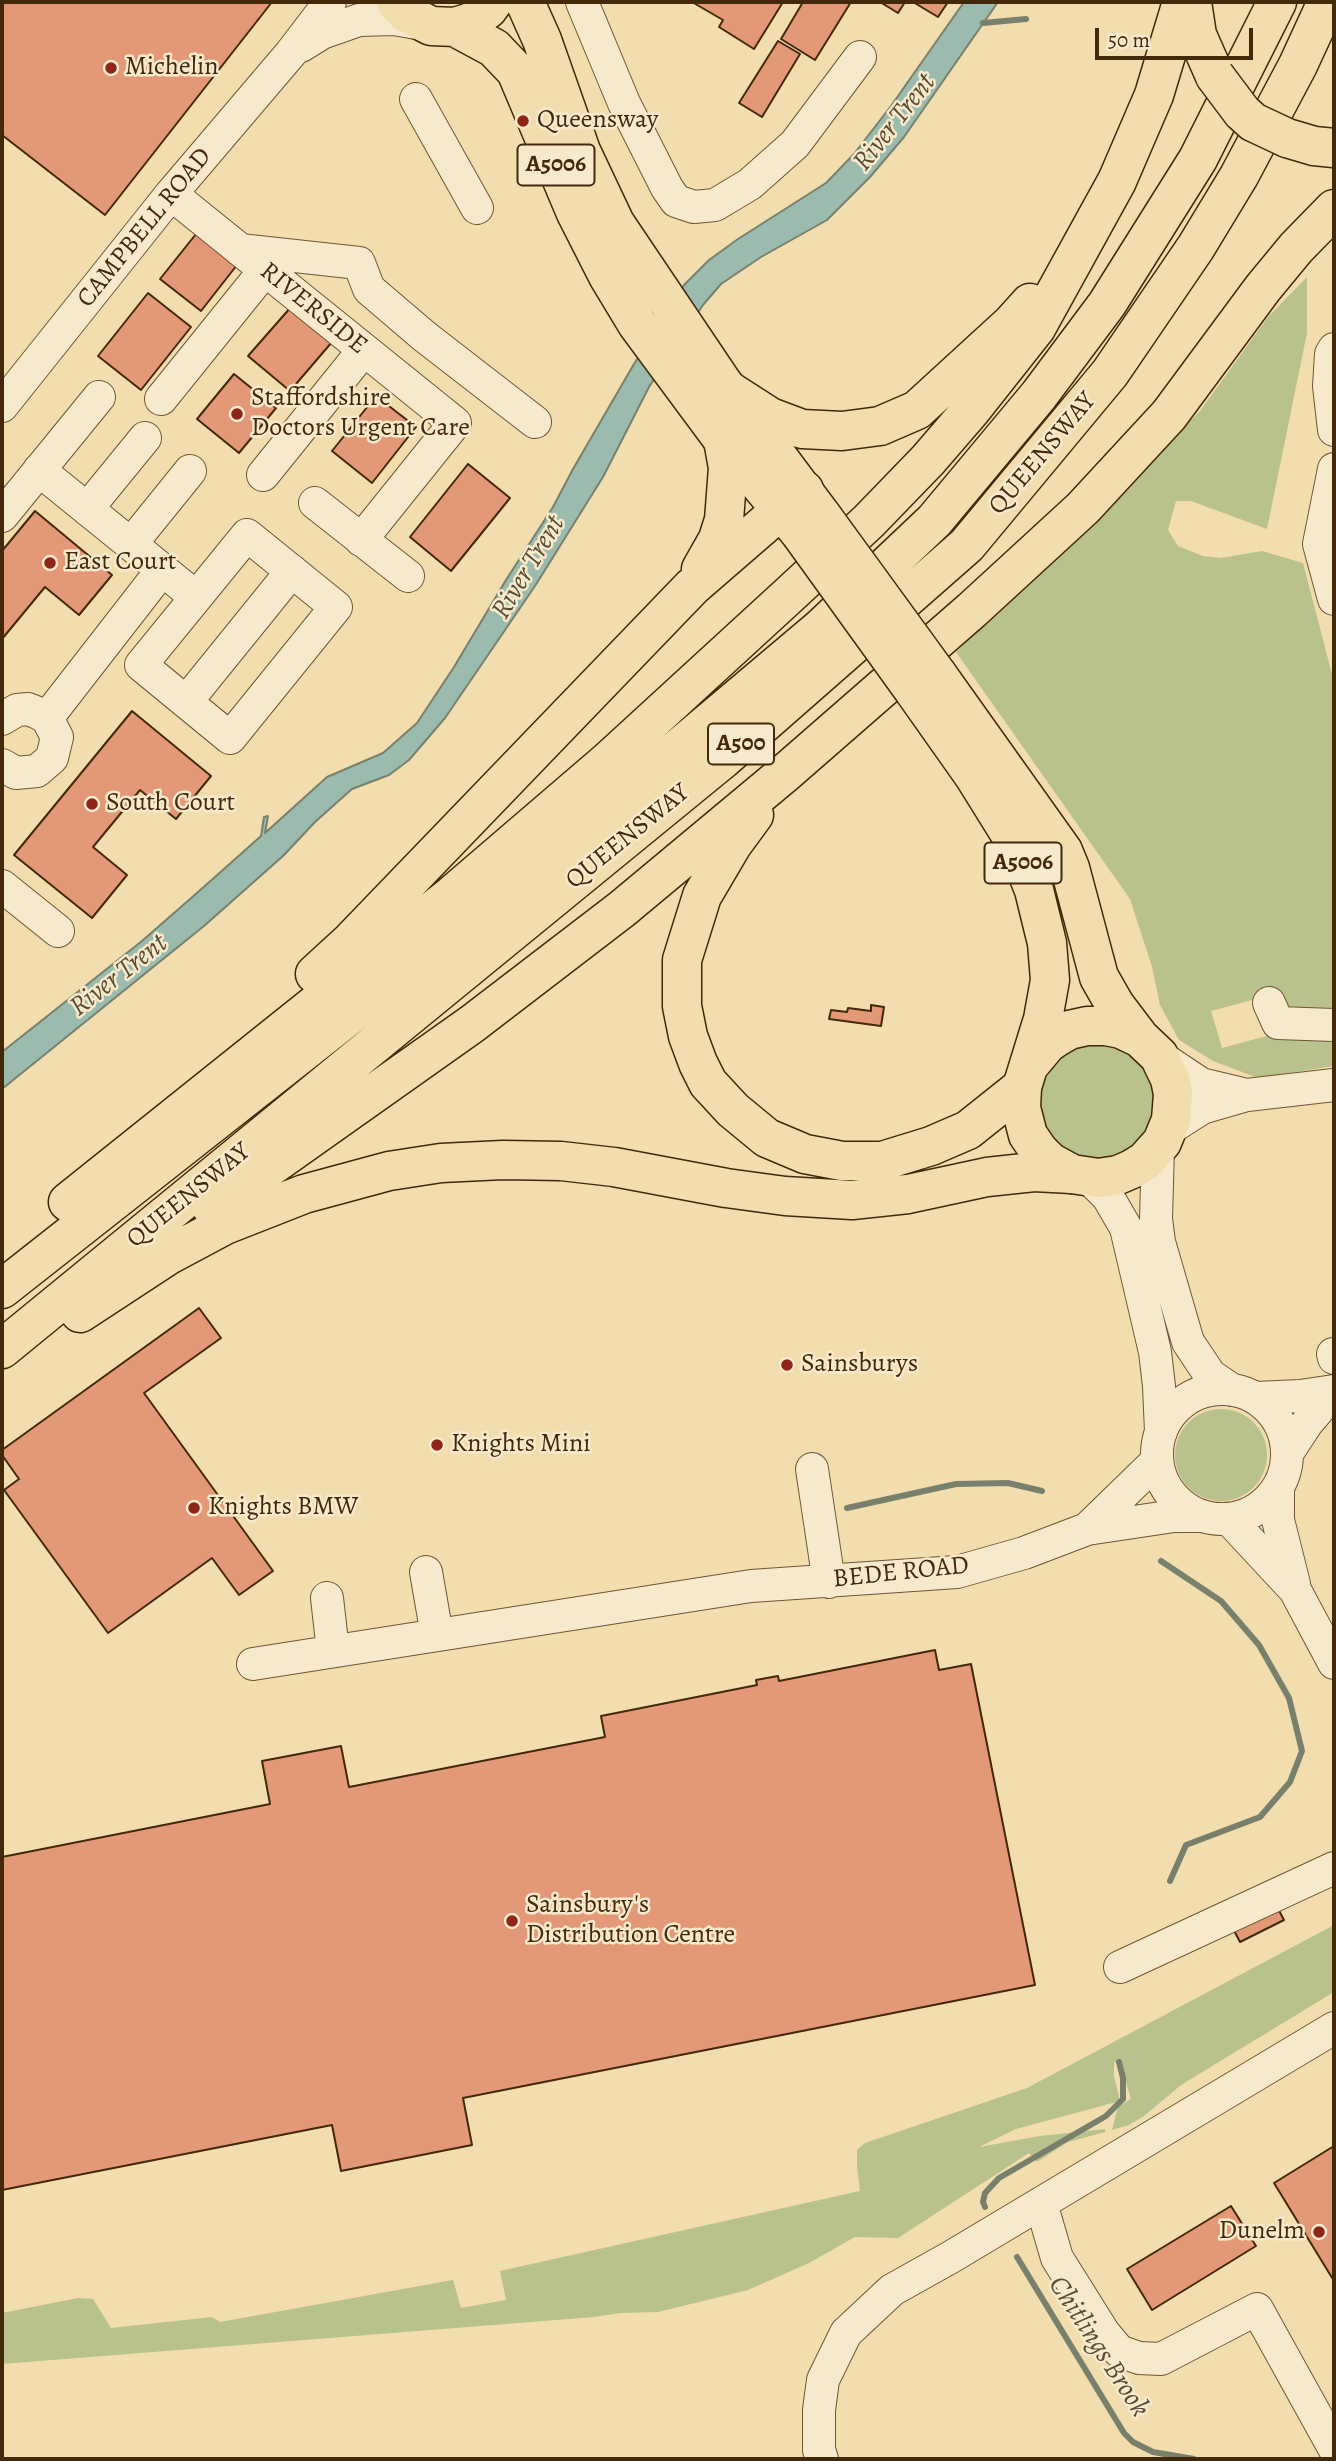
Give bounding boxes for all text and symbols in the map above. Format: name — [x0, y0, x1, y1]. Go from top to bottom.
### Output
scale bar — [1098, 14, 1256, 58]
text: 50 m — [1108, 26, 1150, 54]
place label: Michelin — [125, 52, 219, 84]
marker: Michelin — [103, 60, 119, 76]
water label: River Trent — [847, 68, 943, 178]
place label: Queensway — [537, 105, 658, 137]
marker: Queensway — [515, 113, 531, 129]
street label: CAMPBELL ROAD — [71, 142, 219, 314]
road number: A5006 — [518, 145, 594, 186]
street label: RIVERSIDE — [253, 256, 373, 362]
place label: Staffordshire Doctors Urgent Care — [251, 383, 470, 444]
street label: QUEENSWAY — [983, 386, 1103, 522]
marker: Staffordshire Doctors Urgent Care — [229, 406, 245, 422]
water label: River Trent — [485, 510, 573, 626]
place label: East Court — [64, 547, 176, 579]
marker: East Court — [42, 555, 58, 571]
road number: A500 — [708, 724, 774, 764]
street label: QUEENSWAY — [560, 778, 696, 896]
place label: South Court — [106, 788, 235, 820]
marker: South Court — [84, 796, 100, 812]
road number: A5006 — [984, 842, 1062, 884]
water label: River Trent — [64, 928, 174, 1024]
street label: QUEENSWAY — [121, 1137, 257, 1255]
place label: Sainsburys — [801, 1349, 918, 1381]
marker: Sainsburys — [779, 1357, 795, 1373]
place label: Knights Mini — [451, 1429, 591, 1461]
marker: Knights Mini — [429, 1437, 445, 1453]
place label: Knights BMW — [208, 1492, 359, 1524]
marker: Knights BMW — [186, 1500, 202, 1516]
street label: BEDE ROAD — [831, 1550, 971, 1596]
place label: Sainsbury's Distribution Centre — [526, 1890, 735, 1952]
marker: Sainsbury's Distribution Centre — [504, 1913, 520, 1929]
place label: Dunelm — [1219, 2216, 1305, 2248]
marker: Dunelm — [1311, 2224, 1327, 2240]
water label: Chitlings Brook — [1040, 2270, 1156, 2424]

